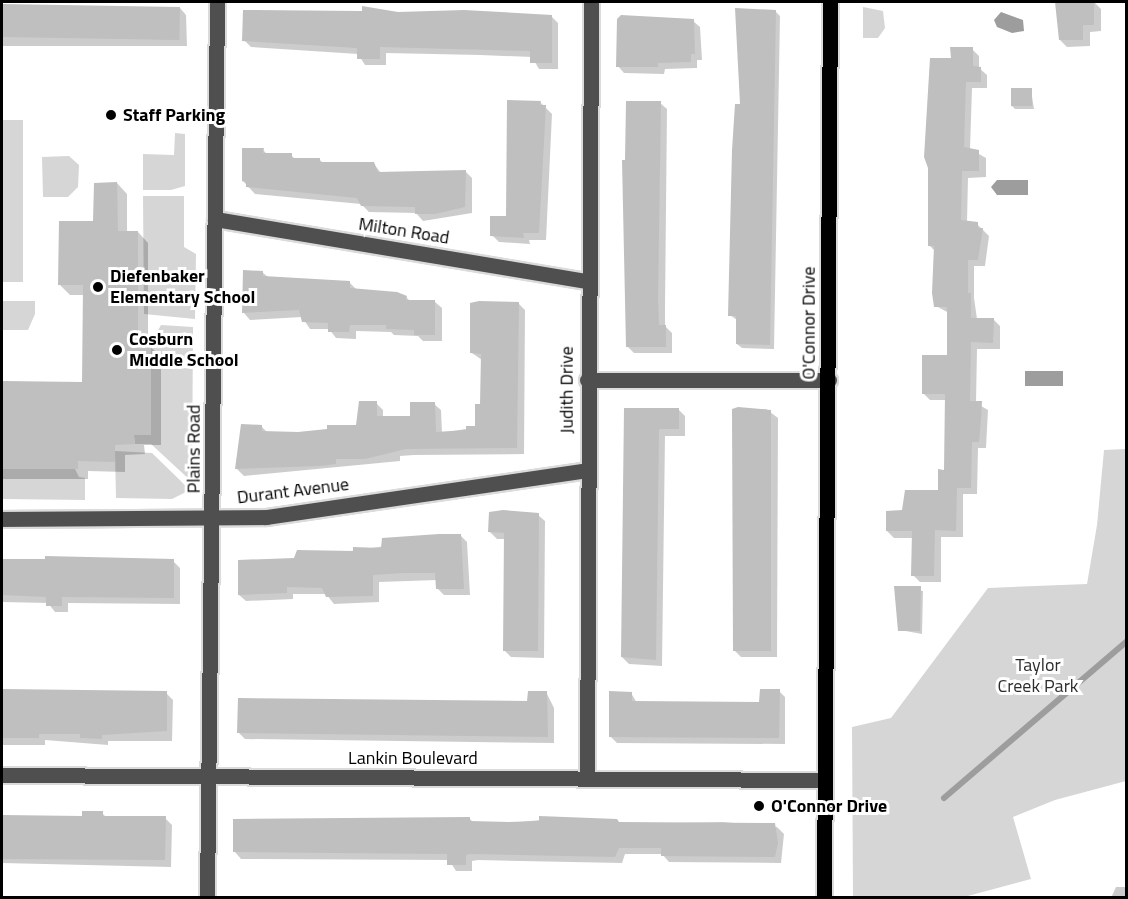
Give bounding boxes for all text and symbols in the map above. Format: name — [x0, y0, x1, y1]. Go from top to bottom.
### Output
place label: Staff Parking — [123, 104, 225, 126]
marker: Staff Parking — [104, 108, 118, 122]
street label: Milton Road — [357, 213, 451, 249]
place label: Diefenbaker Elementary School — [110, 266, 255, 308]
street label: O'Connor Drive — [798, 266, 820, 380]
marker: Diefenbaker Elementary School — [91, 280, 105, 294]
place label: Cosburn Mıddle School — [129, 329, 239, 372]
marker: Cosburn Mıddle School — [110, 343, 124, 357]
street label: Judith Drive — [556, 346, 578, 434]
street label: Plains Road — [183, 405, 205, 493]
street label: Durant Avenue — [236, 473, 350, 509]
park label: Taylor Creek Park — [998, 655, 1078, 698]
street label: Lankin Boulevard — [348, 747, 478, 769]
place label: O'Connor Drive — [771, 795, 887, 817]
marker: O'Connor Drive — [752, 799, 766, 813]

